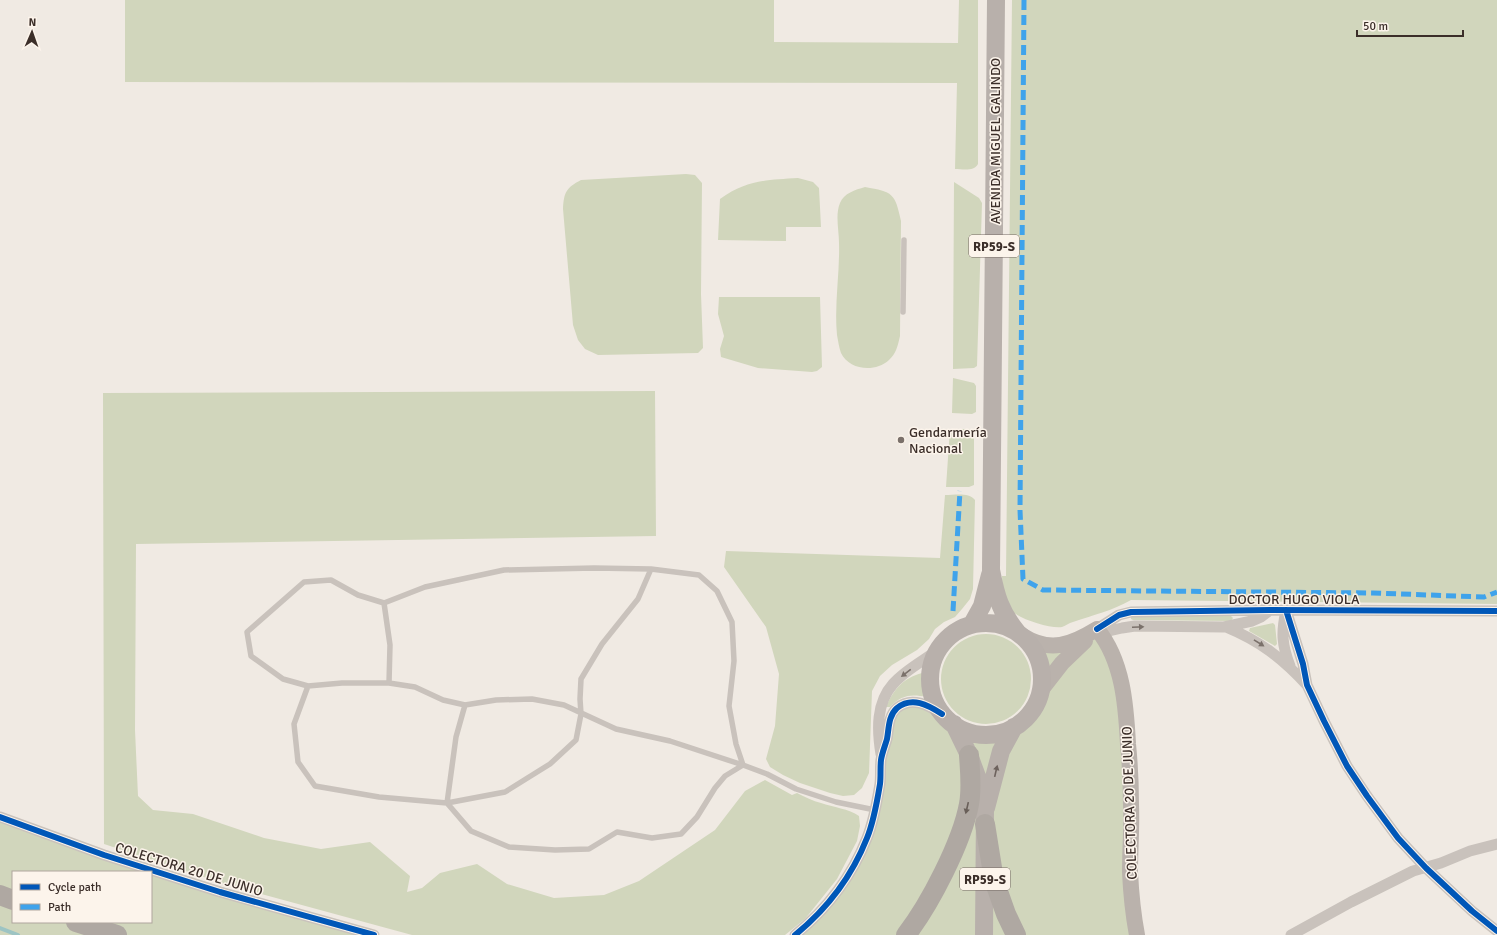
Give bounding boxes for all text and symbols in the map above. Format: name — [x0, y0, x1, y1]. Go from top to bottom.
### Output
north arrow — [12, 12, 52, 52]
scale bar — [1357, 12, 1463, 38]
text: N — [28, 16, 36, 29]
text: 50 m — [1363, 19, 1388, 34]
street label: AVENIDA MIGUEL GALINDO — [987, 58, 1004, 224]
road number: RP59-S — [969, 235, 1019, 257]
place label: Gendarmería Nacional — [909, 424, 987, 457]
marker: Gendarmería Nacional — [896, 435, 906, 445]
street label: DOCTOR HUGO VIOLA — [1228, 591, 1360, 608]
one-way arrow — [1132, 623, 1144, 630]
one-way arrow — [1253, 640, 1265, 647]
one-way arrow — [901, 669, 912, 678]
street label: COLECTORA 20 DE JUNIO — [1118, 726, 1141, 880]
one-way arrow — [993, 765, 999, 777]
one-way arrow — [964, 801, 970, 814]
street label: COLECTORA 20 DE JUNIO — [113, 839, 265, 900]
road number: RP59-S — [960, 868, 1010, 890]
legend — [12, 871, 152, 923]
text: Cycle path — [48, 880, 101, 895]
text: Path — [48, 900, 71, 915]

